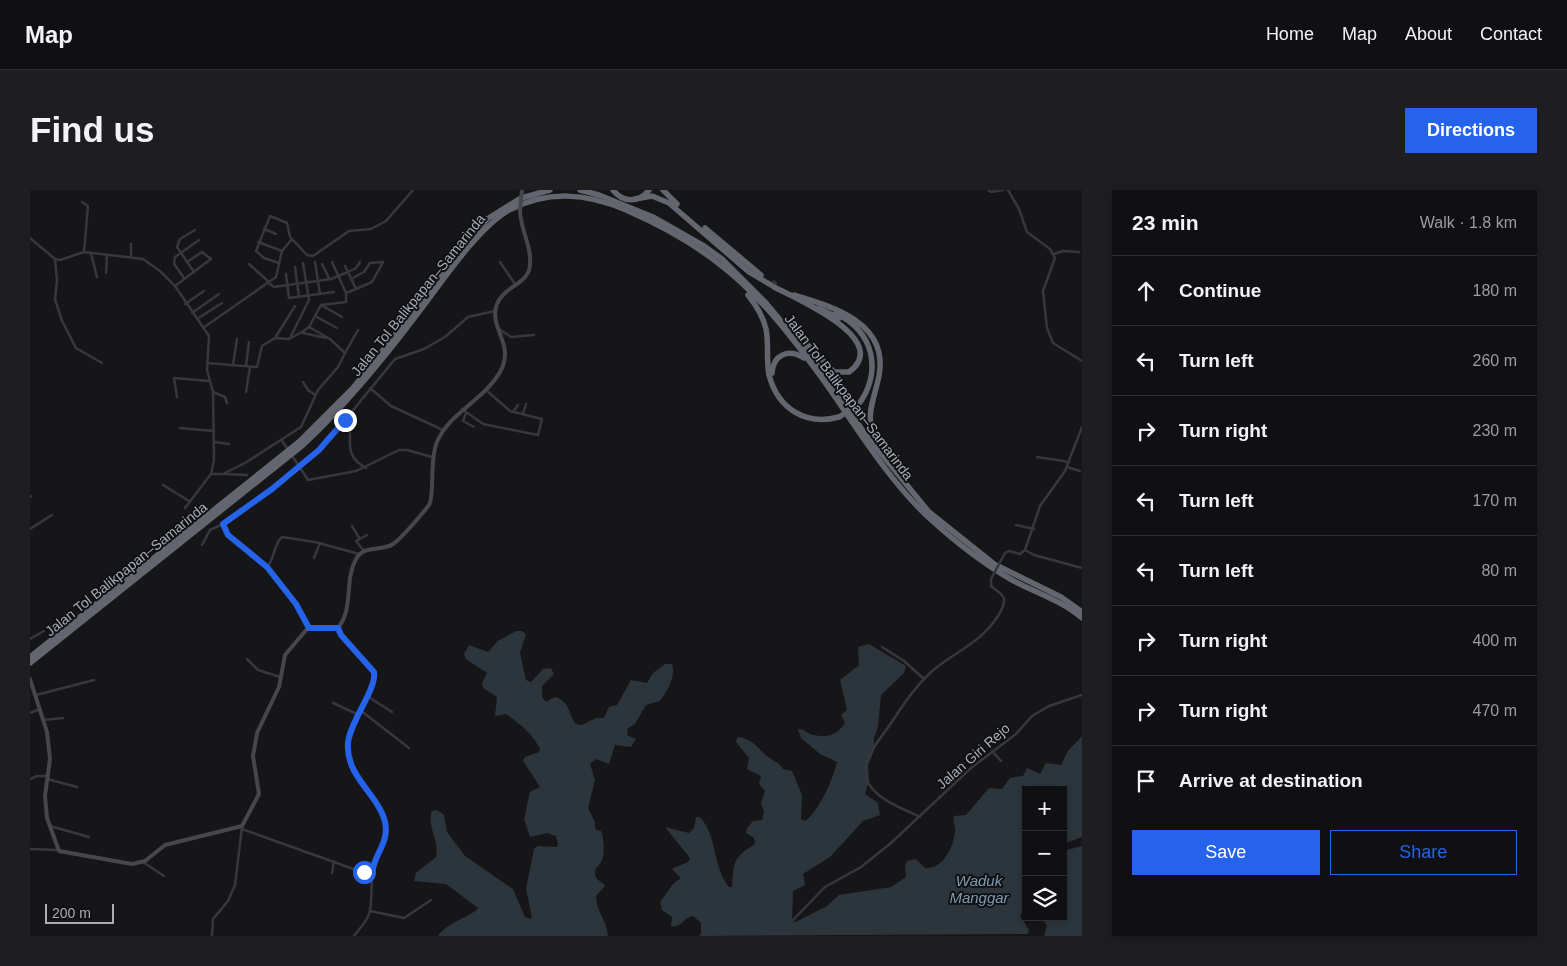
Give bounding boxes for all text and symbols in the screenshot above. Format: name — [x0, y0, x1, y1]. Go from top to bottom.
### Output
text: Map — [25, 21, 73, 48]
text: Home — [1266, 24, 1314, 44]
text: Map — [1342, 24, 1377, 44]
text: About — [1405, 24, 1452, 44]
text: Contact — [1480, 24, 1542, 44]
button: Directions — [1405, 108, 1537, 153]
text: Find us — [30, 110, 154, 149]
street label: Jalan Tol Balikpapan–Samarinda — [348, 211, 488, 379]
text: 23 min — [1132, 211, 1199, 234]
text: Walk · 1.8 km — [1420, 214, 1517, 231]
icon: ahead — [1132, 277, 1160, 305]
text: Continue — [1179, 280, 1261, 301]
text: 180 m — [1473, 282, 1517, 299]
street label: Jalan Tol Balikpapan–Samarinda — [781, 311, 917, 483]
icon: left — [1132, 347, 1160, 375]
text: Turn left — [1179, 350, 1254, 371]
text: 260 m — [1473, 352, 1517, 369]
route end — [334, 409, 357, 432]
icon: right — [1132, 417, 1160, 445]
text: Turn right — [1179, 420, 1267, 441]
text: 230 m — [1473, 422, 1517, 439]
icon: left — [1132, 487, 1160, 515]
text: Turn left — [1179, 490, 1254, 511]
text: 170 m — [1473, 492, 1517, 509]
street label: Jalan Tol Balikpapan–Samarinda — [42, 499, 210, 639]
icon: left — [1132, 557, 1160, 585]
text: Turn left — [1179, 560, 1254, 581]
text: 80 m — [1481, 562, 1517, 579]
icon: right — [1132, 627, 1160, 655]
text: Turn right — [1179, 630, 1267, 651]
text: 400 m — [1473, 632, 1517, 649]
icon: right — [1132, 697, 1160, 725]
text: Turn right — [1179, 700, 1267, 721]
text: 470 m — [1473, 702, 1517, 719]
street label: Jalan Giri Rejo — [933, 720, 1013, 792]
icon: arrive — [1132, 767, 1160, 795]
text: Arrive at destination — [1179, 770, 1363, 791]
map controls — [1022, 786, 1067, 921]
button: + — [1022, 786, 1067, 831]
button: Save — [1132, 830, 1320, 875]
button: Share — [1330, 830, 1517, 875]
button: − — [1022, 831, 1067, 876]
route start — [353, 861, 376, 884]
water label: Waduk Manggar — [949, 872, 1010, 906]
button: layers — [1022, 876, 1067, 921]
scale bar — [45, 901, 114, 924]
text: 200 m — [52, 905, 91, 921]

